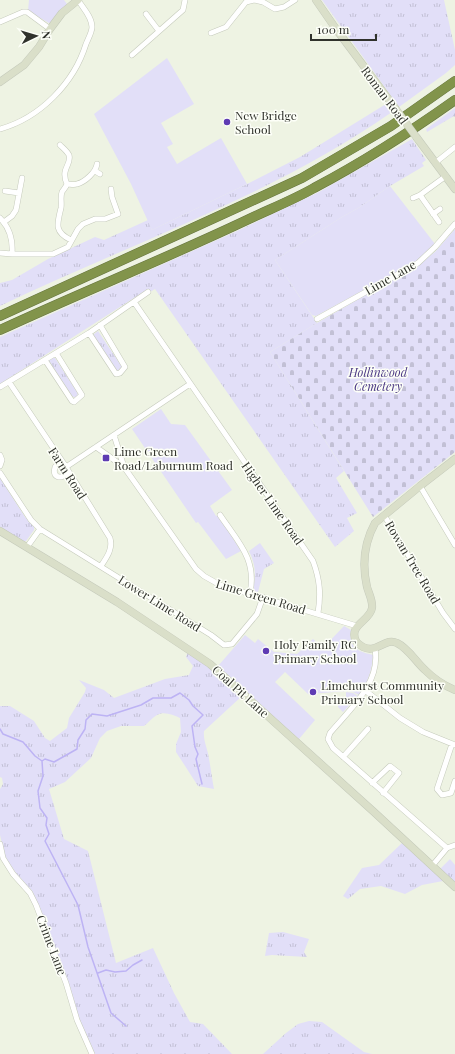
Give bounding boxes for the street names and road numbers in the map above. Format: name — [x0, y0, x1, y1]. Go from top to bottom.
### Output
street label: Roman Road — [358, 63, 412, 127]
street label: Lime Lane — [362, 256, 418, 298]
street label: Farm Road — [45, 444, 91, 502]
street label: Higher Lime Road — [238, 458, 308, 548]
street label: Rowan Tree Road — [382, 517, 444, 607]
street label: Lower Lime Road — [116, 571, 204, 635]
street label: Lime Green Road — [214, 575, 308, 617]
street label: Coal Pit Lane — [209, 661, 273, 721]
street label: Crime Lane — [33, 913, 71, 977]

